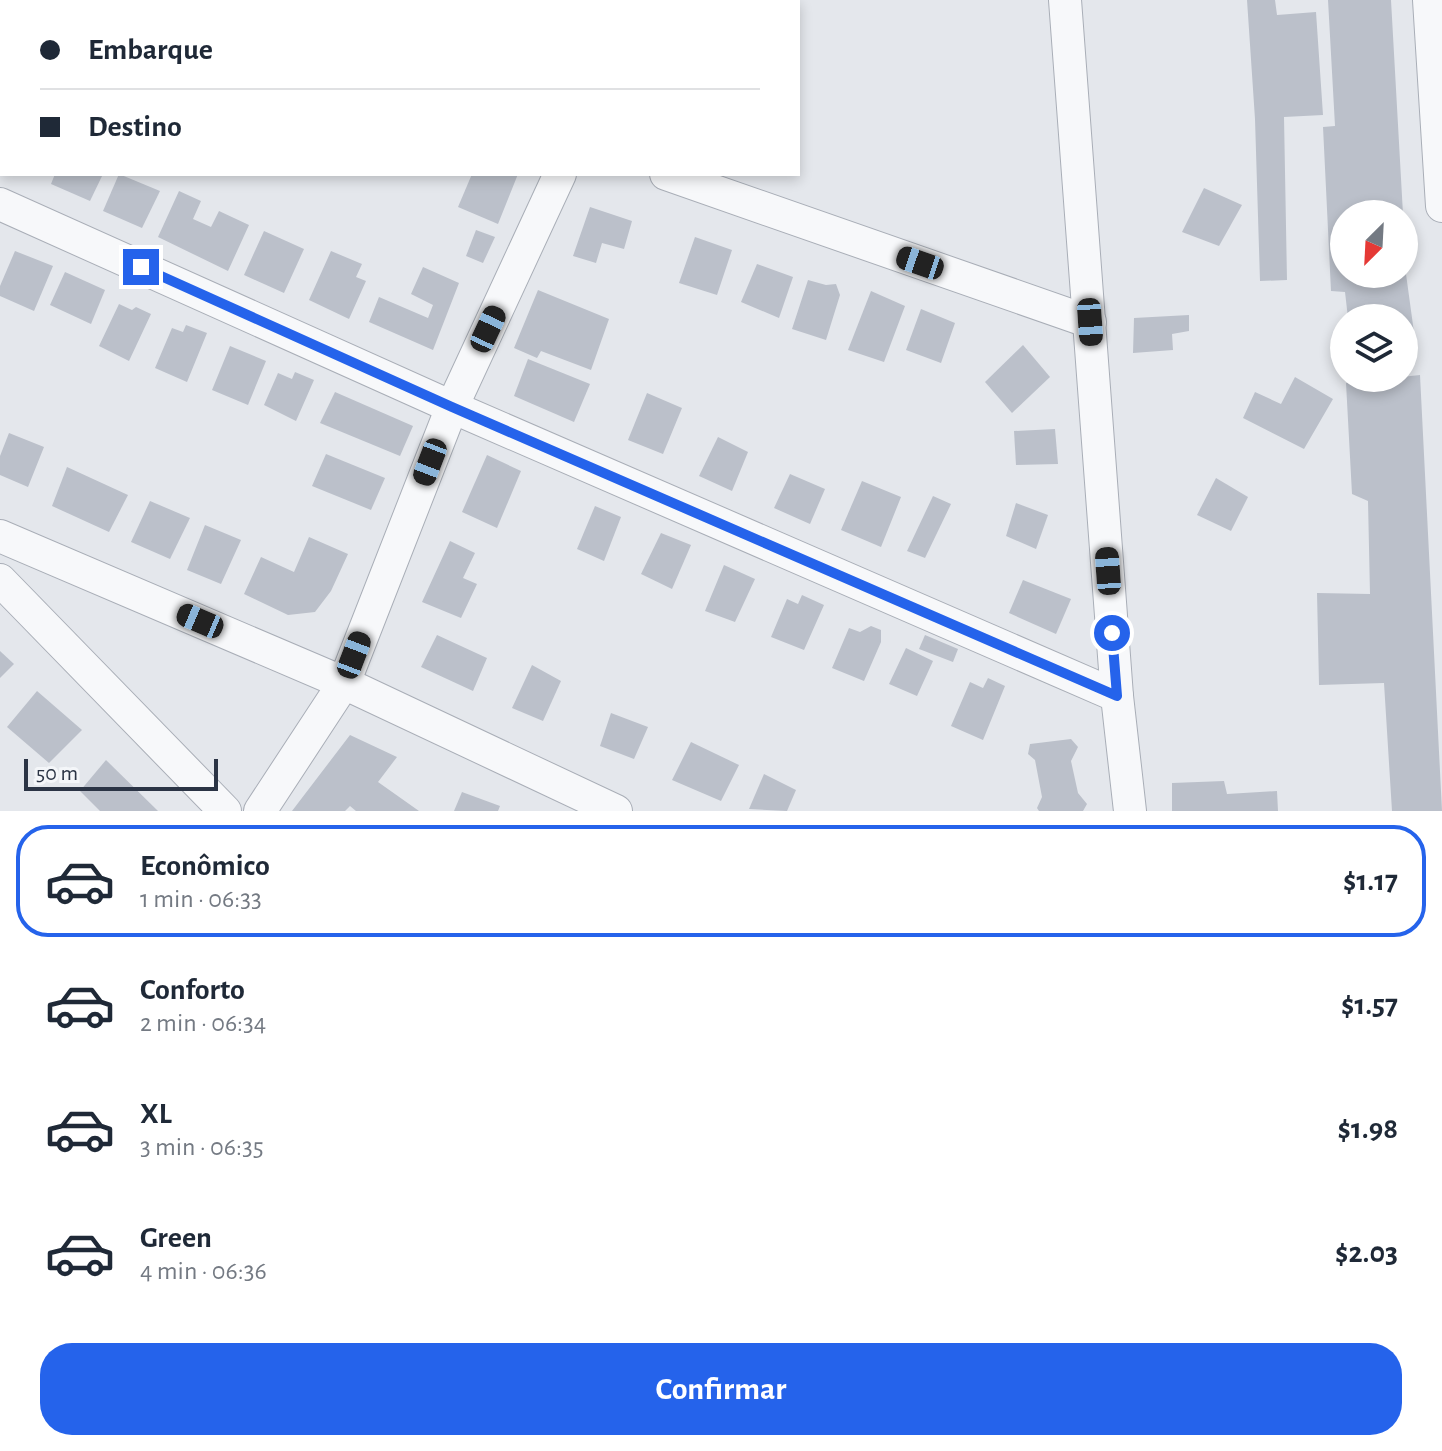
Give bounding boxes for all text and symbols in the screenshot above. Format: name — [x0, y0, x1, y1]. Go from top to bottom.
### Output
text: Embarque — [88, 35, 213, 65]
text: Destino — [88, 112, 182, 142]
north arrow — [1330, 200, 1418, 288]
map controls — [1330, 200, 1418, 392]
car — [893, 244, 947, 282]
route end — [123, 249, 159, 285]
car — [1076, 297, 1104, 347]
car — [467, 302, 509, 356]
button: layers — [1330, 304, 1418, 392]
car — [410, 435, 450, 489]
car — [1094, 546, 1122, 596]
car — [173, 601, 227, 641]
route start — [1094, 615, 1130, 651]
car — [334, 628, 374, 682]
scale bar — [24, 755, 218, 791]
text: 50 m — [36, 762, 78, 784]
icon: car — [44, 845, 116, 917]
text: Econômico — [140, 851, 270, 881]
text: $1.17 — [1343, 866, 1398, 896]
text: 1 min · 06:33 — [140, 886, 262, 912]
icon: car — [44, 969, 116, 1041]
text: Conforto — [140, 975, 245, 1005]
text: $1.57 — [1341, 990, 1398, 1020]
text: 2 min · 06:34 — [140, 1010, 266, 1036]
icon: car — [44, 1093, 116, 1165]
text: XL — [140, 1099, 172, 1129]
text: $1.98 — [1338, 1114, 1398, 1144]
text: 3 min · 06:35 — [140, 1134, 264, 1160]
icon: car — [44, 1217, 116, 1289]
text: Green — [140, 1223, 212, 1253]
text: $2.03 — [1335, 1238, 1398, 1268]
text: 4 min · 06:36 — [140, 1258, 267, 1284]
button: Confirmar — [40, 1343, 1402, 1435]

